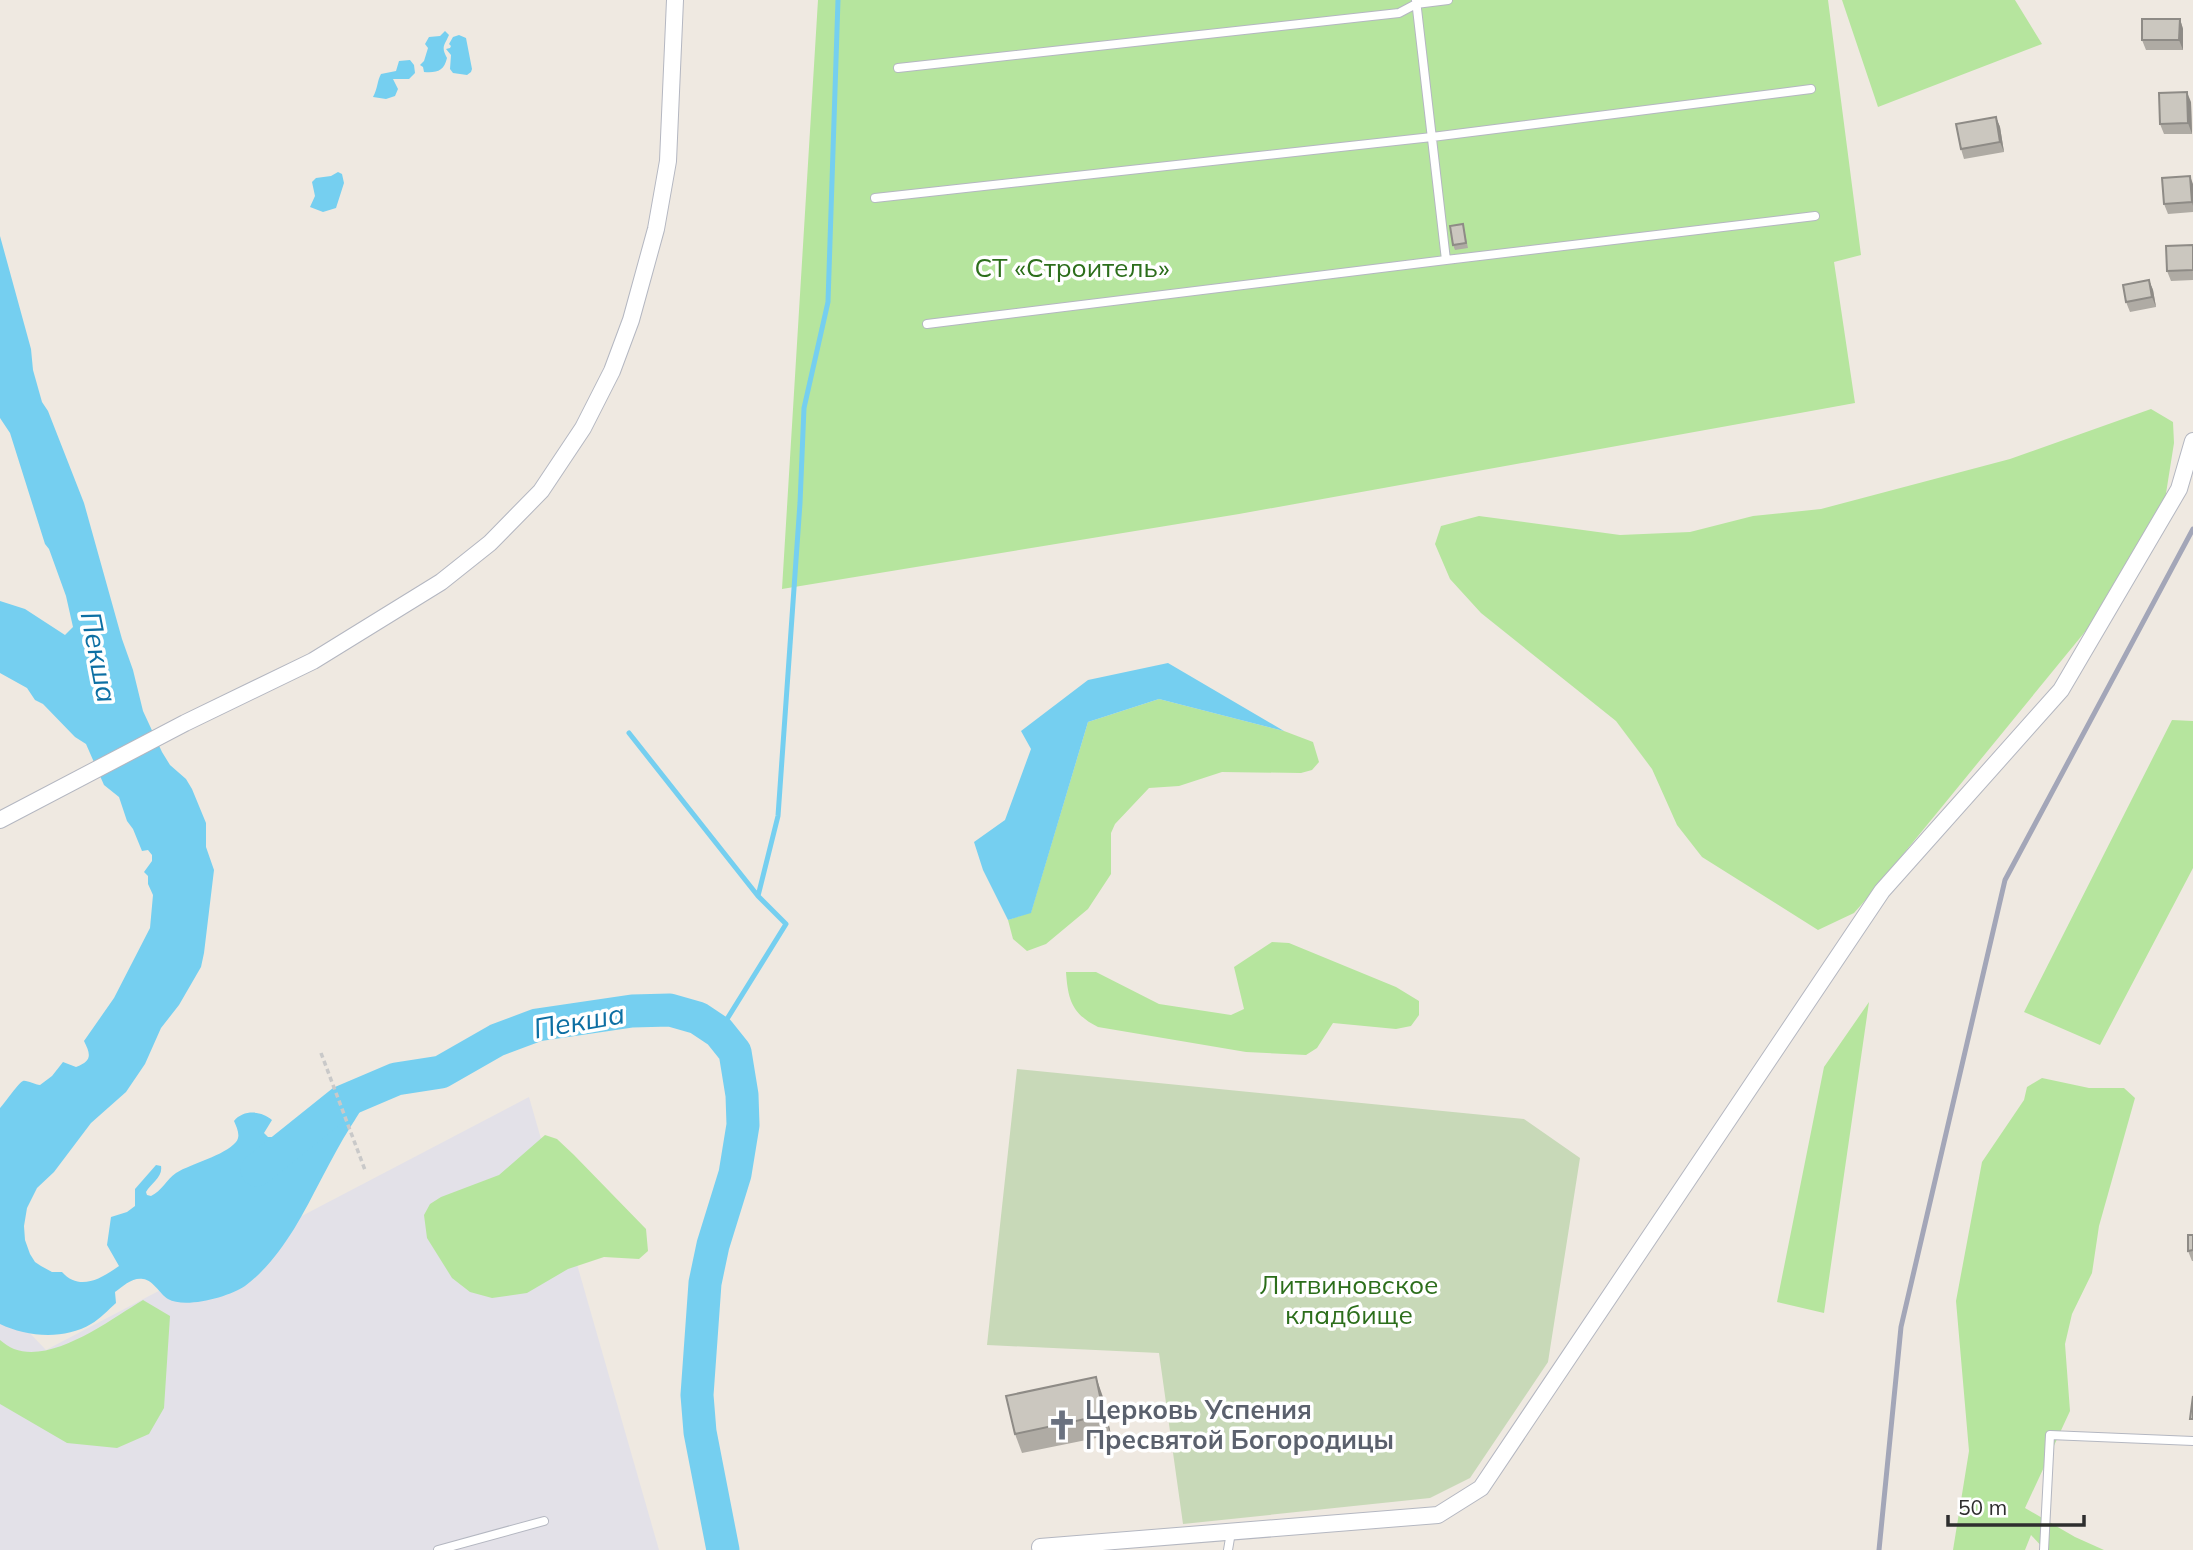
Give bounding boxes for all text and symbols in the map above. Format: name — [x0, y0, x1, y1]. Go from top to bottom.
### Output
park label: СТ «Строитель» — [975, 251, 1169, 284]
water label: Пекша — [74, 608, 125, 705]
water label: Пекша — [531, 995, 627, 1046]
park label: Литвиновское кладбище — [1260, 1268, 1438, 1331]
place label: Церковь Успения Пресвятой Богородицы — [1085, 1393, 1394, 1456]
church icon: Церковь Успения Пресвятой Богородицы — [1045, 1408, 1079, 1442]
scale bar — [1948, 1484, 2084, 1528]
text: 50 m — [1958, 1494, 2007, 1520]

